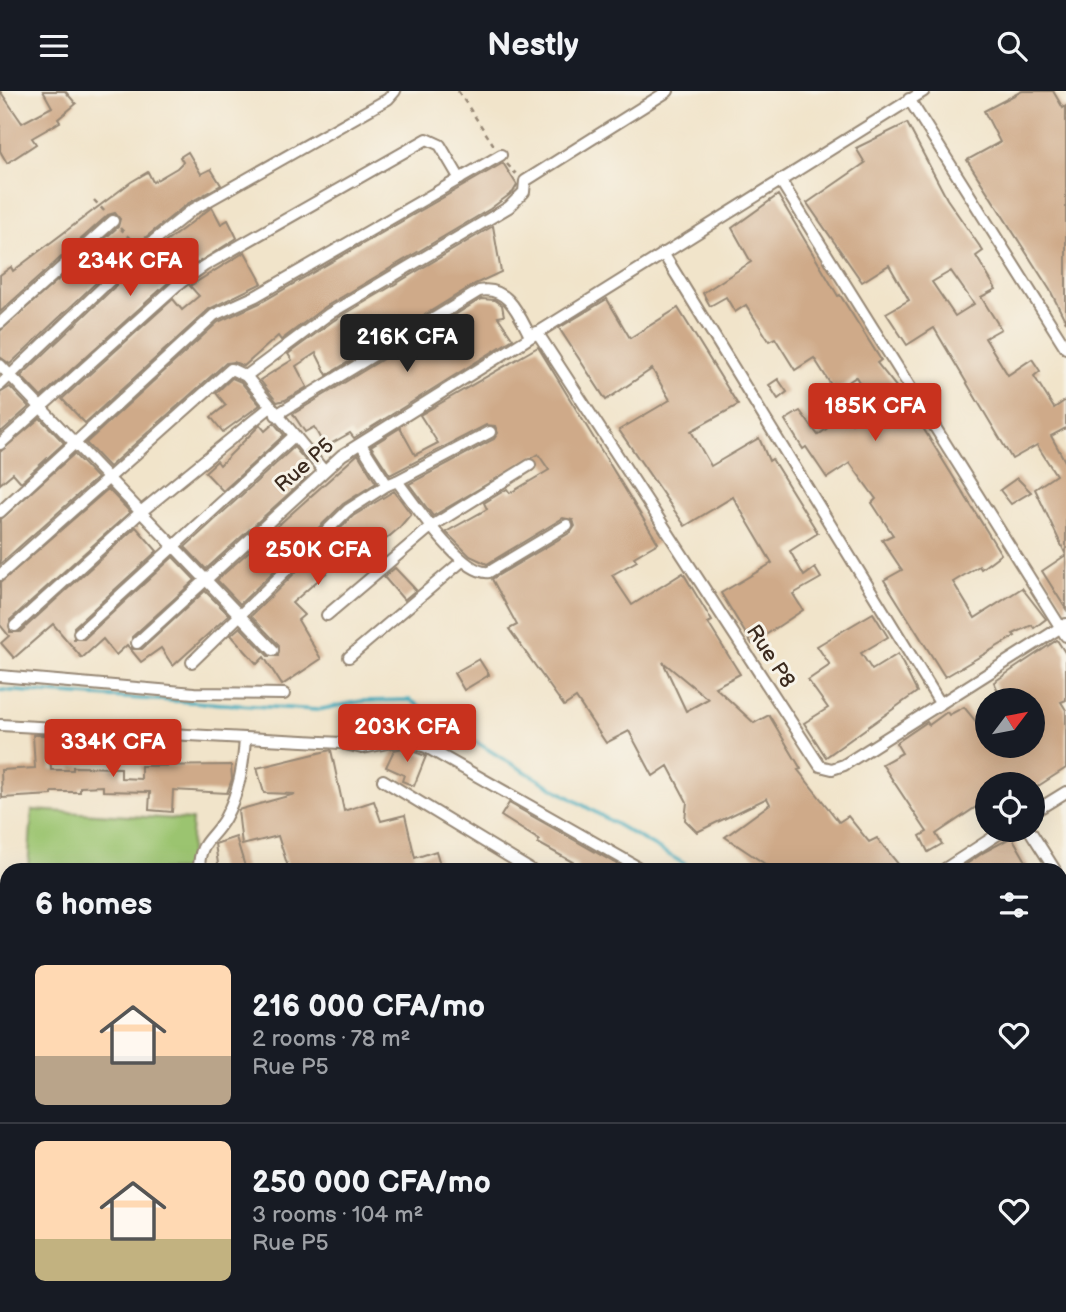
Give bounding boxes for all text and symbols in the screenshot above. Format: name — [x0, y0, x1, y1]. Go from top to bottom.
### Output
text: Nestly — [487, 26, 579, 65]
icon: menu — [35, 27, 73, 65]
icon: search — [993, 27, 1031, 65]
pin: 234K CFA — [58, 239, 202, 298]
text: 234K CFA — [78, 247, 182, 275]
pin: 216K CFA — [335, 315, 479, 374]
text: 216K CFA — [356, 323, 458, 351]
pin: 185K CFA — [803, 383, 947, 443]
text: 185K CFA — [824, 392, 926, 420]
street label: Rue P5 — [270, 433, 339, 498]
pin: 250K CFA — [246, 527, 390, 587]
text: 250K CFA — [265, 536, 371, 564]
street label: Rue P8 — [741, 620, 800, 693]
north arrow — [975, 688, 1045, 758]
map controls — [975, 688, 1045, 842]
pin: 203K CFA — [335, 705, 479, 764]
text: 203K CFA — [354, 713, 460, 741]
pin: 334K CFA — [41, 719, 185, 779]
text: 334K CFA — [60, 728, 166, 756]
button: locate — [975, 772, 1045, 842]
icon: filters — [995, 886, 1033, 924]
text: 6 homes — [35, 887, 152, 923]
text: 216 000 CFA/mo — [252, 989, 485, 1025]
icon: home — [91, 993, 175, 1077]
icon: heart — [995, 1016, 1033, 1054]
text: 2 rooms · 78 m² — [252, 1025, 410, 1053]
text: Rue P5 — [252, 1053, 329, 1081]
text: 250 000 CFA/mo — [252, 1165, 491, 1201]
icon: home — [91, 1169, 175, 1253]
icon: heart — [995, 1192, 1033, 1230]
text: 3 rooms · 104 m² — [252, 1201, 423, 1229]
text: Rue P5 — [252, 1229, 329, 1257]

